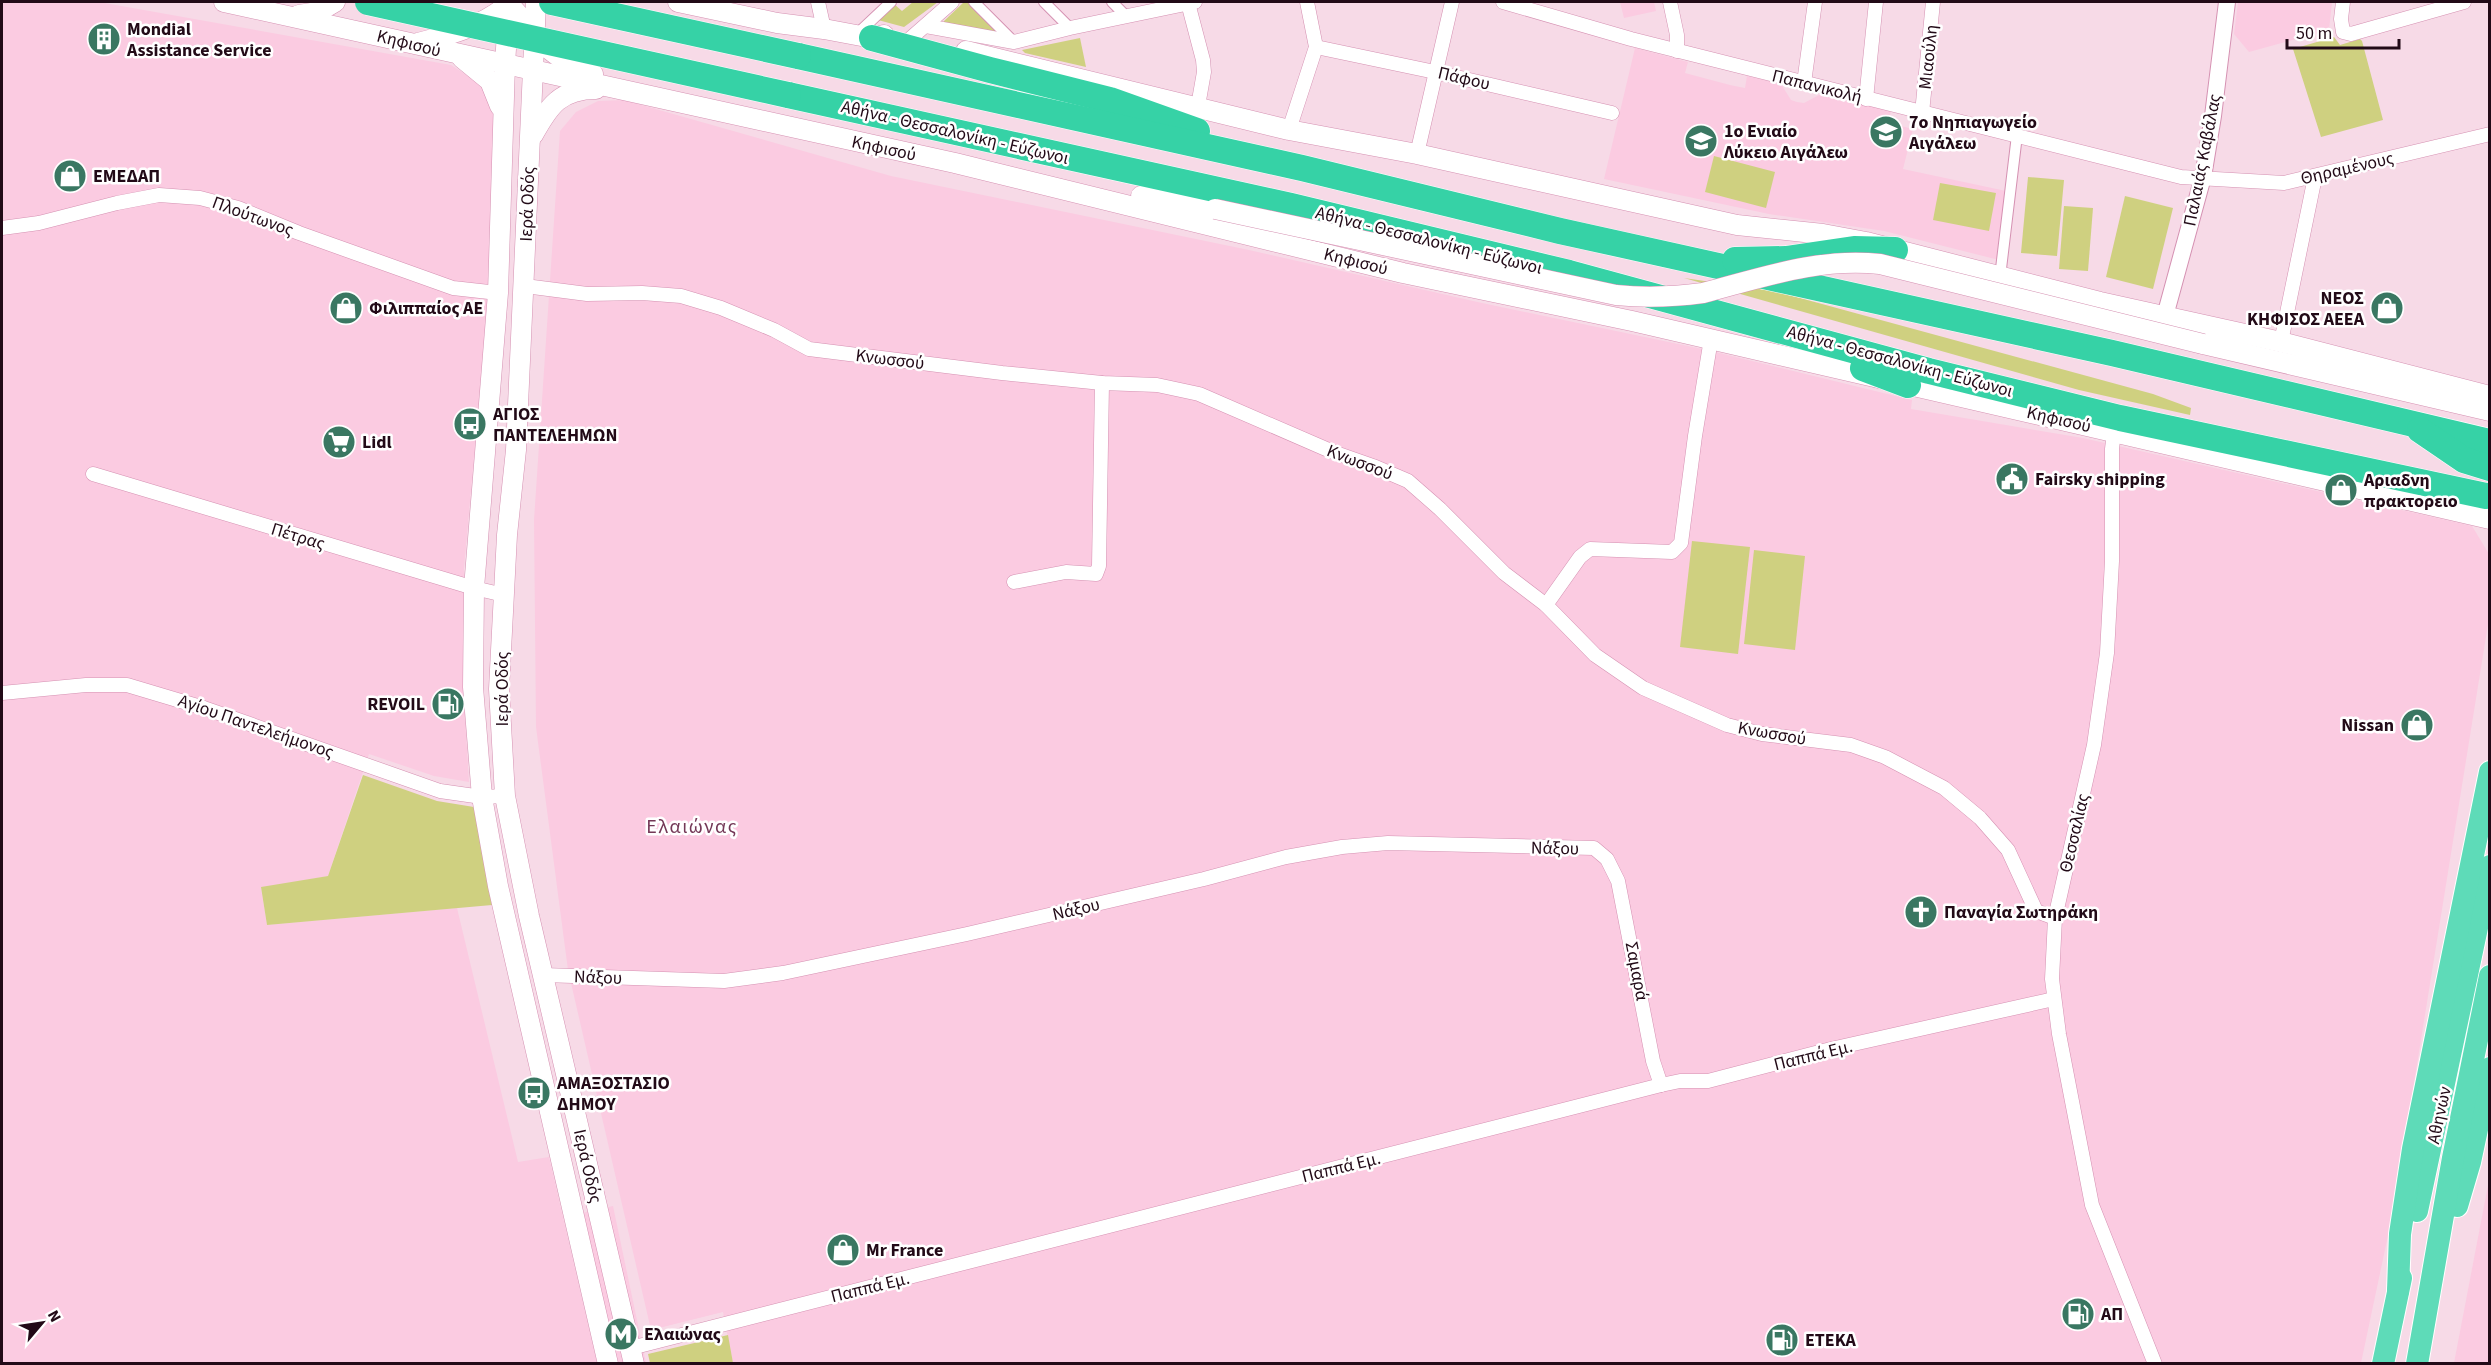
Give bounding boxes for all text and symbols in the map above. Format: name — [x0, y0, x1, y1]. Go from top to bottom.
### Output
scale bar — [2287, 12, 2400, 50]
place label: Mondial Assistance Service — [126, 17, 272, 63]
building icon: Mondial Assistance Service — [86, 21, 122, 57]
text: 50 m — [2296, 21, 2332, 46]
street label: Κηφισού — [374, 23, 444, 64]
street label: Μιαούλη — [1913, 23, 1944, 91]
street label: Πάφου — [1435, 60, 1492, 97]
street label: Παπανικολή — [1769, 63, 1864, 110]
street label: Παλαιάς Καβάλας — [2177, 92, 2228, 228]
street label: Αθήνα - Θεσσαλονίκη - Εύζωνοι — [839, 94, 1071, 171]
place label: 7ο Νηπιαγωγείο Αιγάλεω — [1908, 110, 2037, 156]
school or university icon: 7ο Νηπιαγωγείο Αιγάλεω — [1868, 114, 1904, 150]
place label: 1ο Ενιαίο Λύκειο Αιγάλεω — [1723, 119, 1848, 165]
school or university icon: 1ο Ενιαίο Λύκειο Αιγάλεω — [1683, 123, 1719, 159]
street label: Κηφισού — [849, 129, 918, 168]
street label: Θηραμένους — [2298, 146, 2396, 191]
shop icon: ΕΜΕΔΑΠ — [52, 158, 88, 194]
place label: ΕΜΕΔΑΠ — [93, 164, 160, 189]
street label: Ιερά Οδός — [514, 166, 541, 242]
street label: Πλούτωνος — [209, 190, 297, 243]
street label: Αθήνα - Θεσσαλονίκη - Εύζωνοι — [1313, 200, 1545, 281]
street label: Κηφισού — [1321, 241, 1391, 282]
place label: ΝΕΟΣ ΚΗΦΙΣΟΣ ΑΕΕΑ — [2247, 286, 2365, 332]
shop icon: Φιλιππαίος ΑΕ — [328, 290, 364, 326]
shop icon: ΝΕΟΣ ΚΗΦΙΣΟΣ ΑΕΕΑ — [2369, 290, 2405, 326]
place label: Φιλιππαίος ΑΕ — [369, 296, 483, 321]
street label: Αθήνα - Θεσσαλονίκη - Εύζωνοι — [1784, 319, 2016, 404]
street label: Κνωσσού — [854, 343, 926, 376]
street label: Κηφισού — [2024, 400, 2094, 439]
place label: ΑΓΙΟΣ ΠΑΝΤΕΛΕΗΜΩΝ — [492, 402, 618, 448]
bus stop icon: ΑΓΙΟΣ ΠΑΝΤΕΛΕΗΜΩΝ — [452, 406, 488, 442]
supermarket icon: Lidl — [321, 424, 357, 460]
place label: Lidl — [362, 430, 392, 455]
street label: Κνωσσού — [1323, 438, 1397, 487]
public building icon: Fairsky shipping — [1994, 461, 2030, 497]
place label: Fairsky shipping — [2035, 467, 2165, 492]
place label: Αριαδνη πρακτορειο — [2363, 468, 2458, 514]
shop icon: Αριαδνη πρακτορειο — [2323, 472, 2359, 508]
street label: Πέτρας — [268, 516, 328, 557]
street label: Ιερά Οδός — [490, 651, 515, 727]
fuel station icon: REVOIL — [430, 686, 466, 722]
street label: Αγίου Παντελεήμονος — [175, 688, 337, 765]
place label: REVOIL — [367, 692, 425, 717]
shop icon: Nissan — [2399, 707, 2435, 743]
place label: Nissan — [2341, 713, 2394, 738]
street label: Κνωσσού — [1736, 715, 1808, 752]
street label: Θεσσαλίας — [2053, 791, 2096, 875]
district label: Ελαιώνας — [646, 813, 738, 841]
street label: Νάξου — [1531, 836, 1579, 861]
street label: Νάξου — [1050, 892, 1102, 927]
church icon: Παναγία Σωτηράκη — [1903, 894, 1939, 930]
place label: Παναγία Σωτηράκη — [1944, 900, 2098, 925]
street label: Σαμαρά — [1619, 939, 1654, 1003]
street label: Νάξου — [574, 964, 622, 991]
street label: Παππά Εμ. — [1771, 1034, 1855, 1077]
place label: ΑΜΑΞΟΣΤΑΣΙΟ ΔΗΜΟΥ — [556, 1071, 670, 1117]
bus stop icon: ΑΜΑΞΟΣΤΑΣΙΟ ΔΗΜΟΥ — [516, 1075, 552, 1111]
street label: Αθηνών — [2421, 1084, 2458, 1146]
street label: Ιερά Οδός — [567, 1127, 608, 1206]
street label: Παππά Εμ. — [1299, 1146, 1383, 1189]
shop icon: Mr France — [825, 1232, 861, 1268]
place label: Mr France — [866, 1238, 943, 1263]
street label: Παππά Εμ. — [828, 1266, 912, 1309]
north arrow — [12, 1293, 72, 1353]
fuel station icon: ΑΠ — [2060, 1296, 2096, 1332]
place label: ΑΠ — [2100, 1302, 2123, 1327]
text: N — [42, 1306, 66, 1326]
metro station icon: Ελαιώνας — [603, 1316, 639, 1352]
place label: Ελαιώνας — [644, 1322, 721, 1347]
fuel station icon: ΕΤΕΚΑ — [1764, 1322, 1800, 1358]
place label: ΕΤΕΚΑ — [1805, 1328, 1857, 1353]

